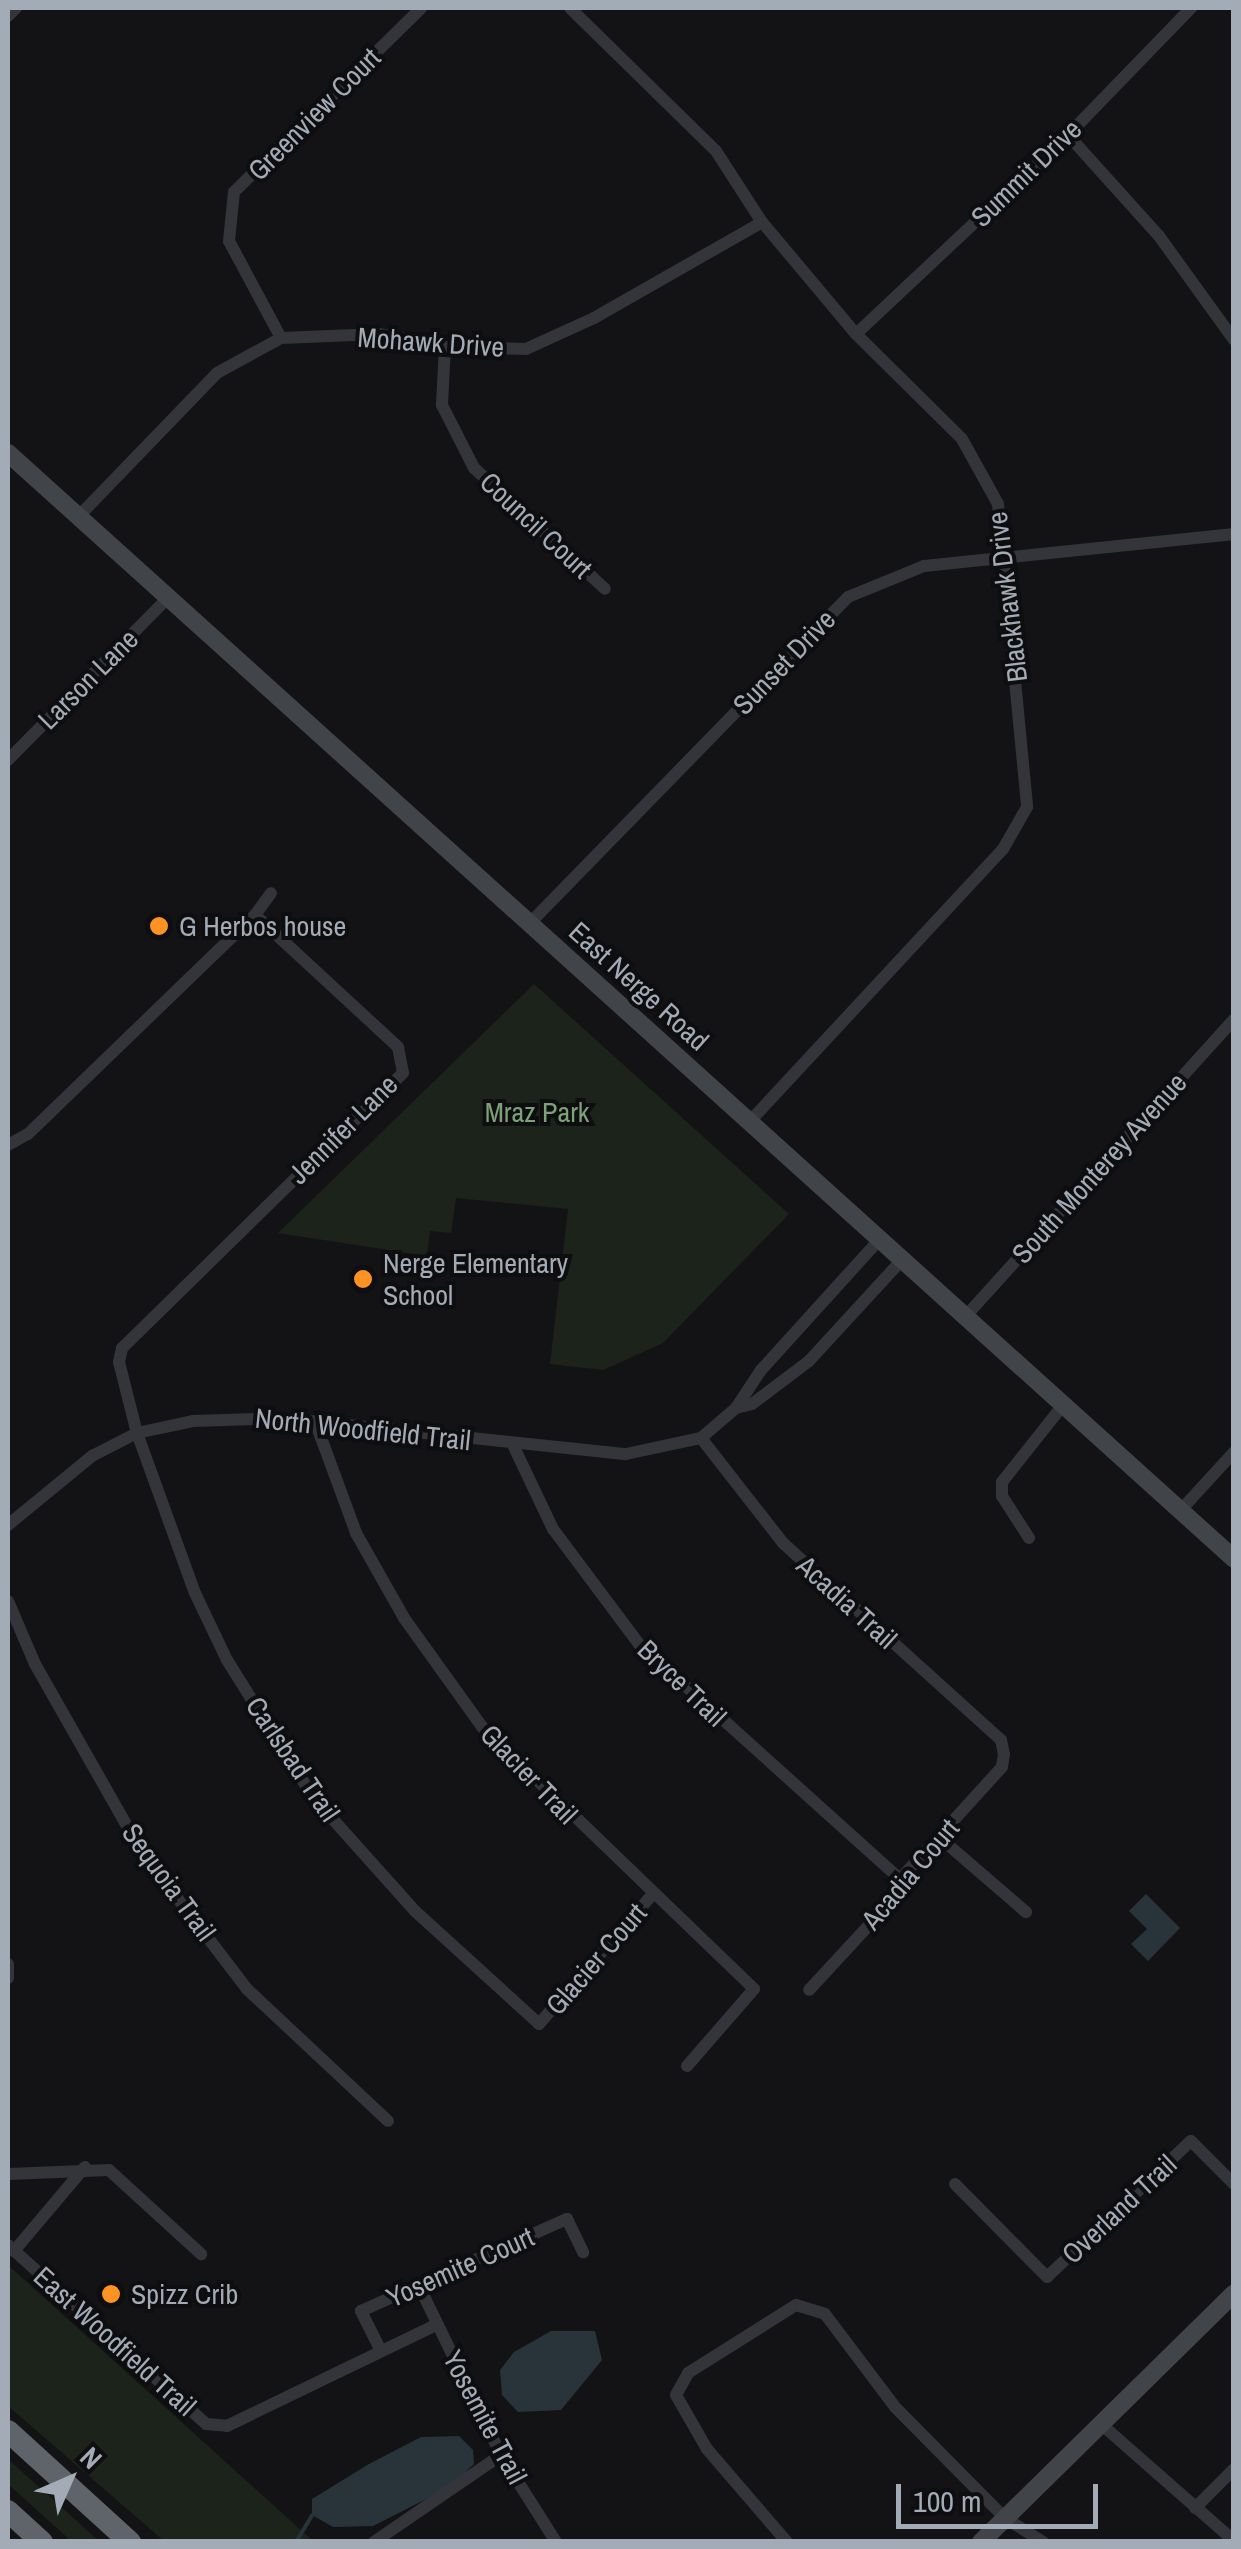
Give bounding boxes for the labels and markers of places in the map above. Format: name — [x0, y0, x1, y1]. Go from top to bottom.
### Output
place label: G Herbos house — [179, 909, 346, 943]
marker: G Herbos house — [148, 915, 170, 937]
place label: Nerge Elementary School — [383, 1246, 568, 1312]
marker: Nerge Elementary School — [352, 1268, 374, 1290]
place label: Spizz Crib — [131, 2277, 238, 2311]
marker: Spizz Crib — [100, 2283, 122, 2305]

